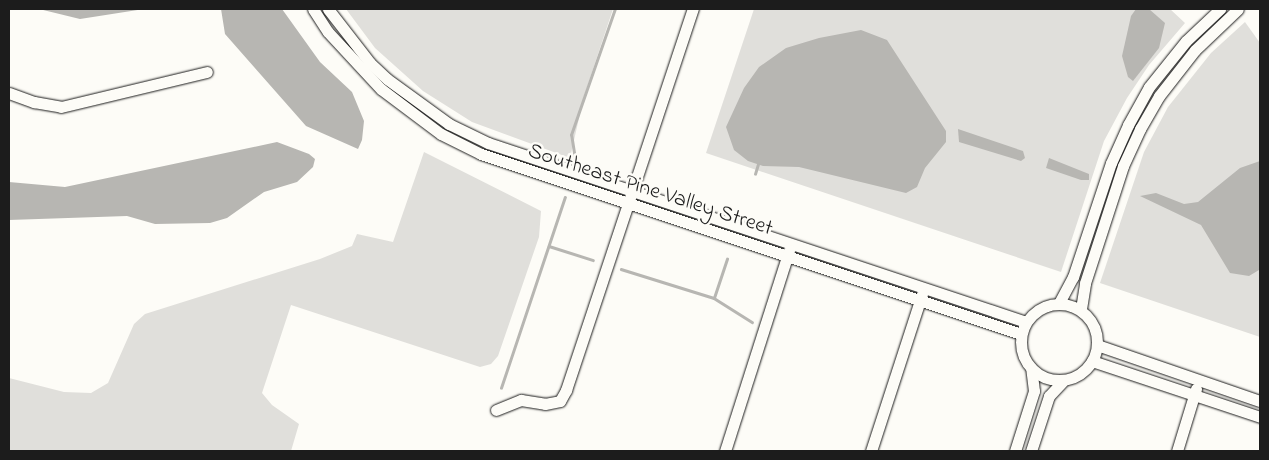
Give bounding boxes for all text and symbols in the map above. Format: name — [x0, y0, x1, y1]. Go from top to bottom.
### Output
street label: Southeast Pine Valley Street — [524, 139, 776, 243]

